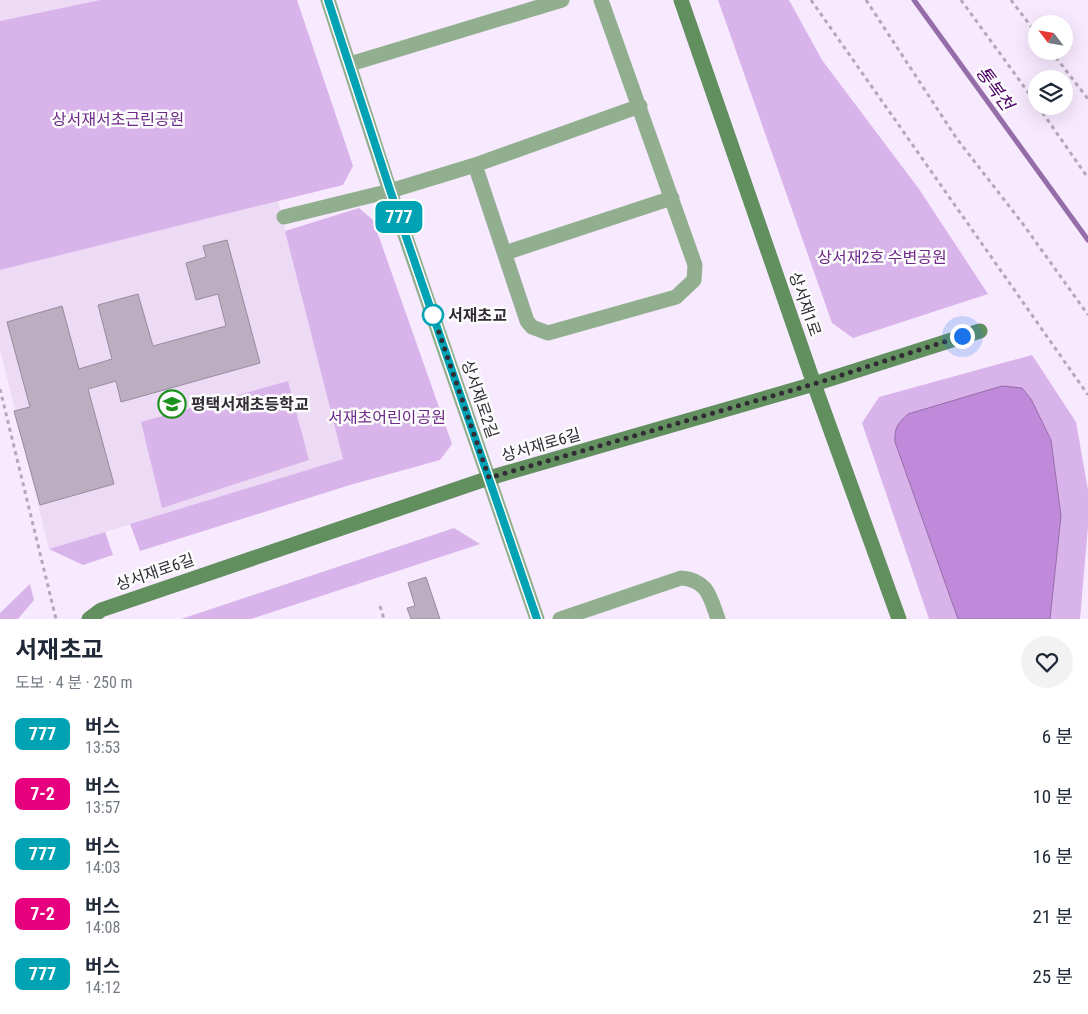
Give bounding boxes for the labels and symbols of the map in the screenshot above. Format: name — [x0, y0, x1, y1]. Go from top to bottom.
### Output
north arrow — [1028, 15, 1072, 60]
water label: 통복천 — [972, 62, 1020, 116]
park label: 상서재서초근린공원 — [52, 110, 184, 129]
line badge: 777 — [370, 201, 428, 233]
park label: 상서재2호 수변공원 — [817, 248, 947, 267]
street label: 상서재1로 — [785, 269, 825, 339]
marker: 서재초교 — [422, 304, 444, 326]
place label: 서재초교 — [448, 306, 507, 325]
your location — [950, 324, 975, 349]
street label: 상서재로2길 — [458, 357, 502, 441]
school or university icon: 평택서재초등학교 — [157, 389, 187, 419]
place label: 평택서재초등학교 — [191, 395, 309, 414]
park label: 서재초어린이공원 — [328, 408, 446, 427]
street label: 상서재로6길 — [499, 425, 583, 465]
street label: 상서재로6길 — [113, 550, 197, 594]

